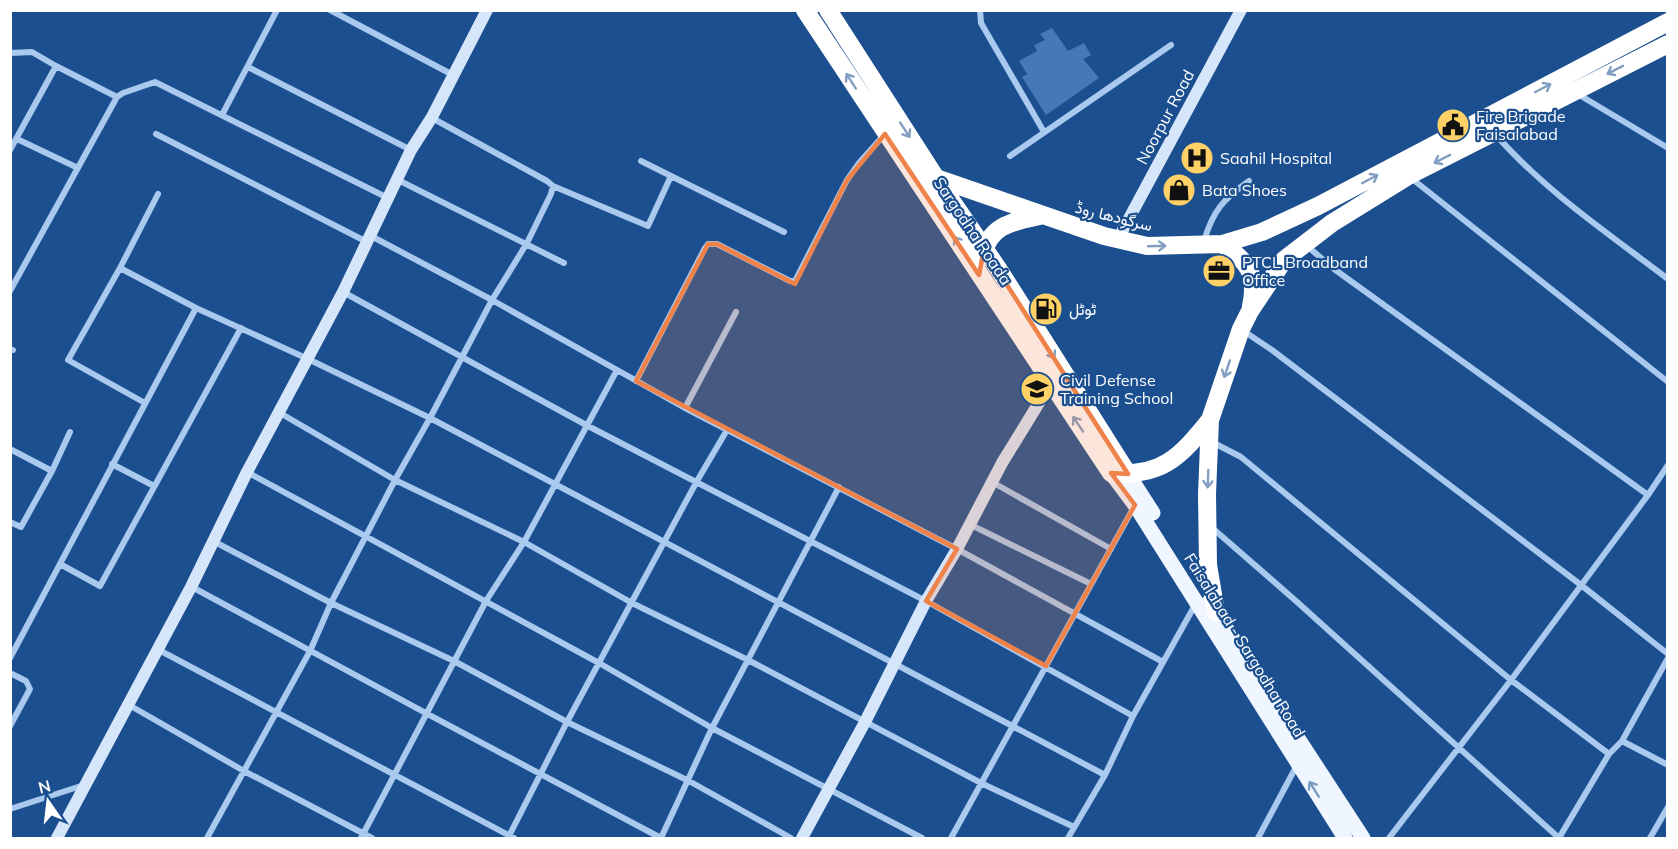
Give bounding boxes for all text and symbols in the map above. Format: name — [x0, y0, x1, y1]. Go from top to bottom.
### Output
one-way arrow — [1607, 65, 1625, 76]
street label: Noorpur Road — [1132, 66, 1198, 168]
one-way arrow — [845, 73, 858, 90]
one-way arrow — [1533, 82, 1551, 93]
place label: Fire Brigade Faisalabad — [1476, 106, 1565, 144]
public building icon: Fire Brigade Faisalabad — [1435, 107, 1471, 143]
one-way arrow — [899, 122, 912, 139]
hospital icon: Saahil Hospital — [1179, 140, 1215, 176]
place label: Saahil Hospital — [1220, 148, 1332, 168]
one-way arrow — [1433, 154, 1451, 165]
shop icon: Bata Shoes — [1161, 172, 1197, 208]
street label: Sargodha Roada — [930, 173, 1016, 289]
one-way arrow — [1361, 173, 1378, 185]
place label: Bata Shoes — [1202, 180, 1287, 200]
street label: سرگودھا روڈ — [1073, 197, 1155, 236]
one-way arrow — [952, 236, 965, 253]
one-way arrow — [1147, 240, 1167, 252]
place label: PTCL Broadband Office — [1242, 252, 1368, 290]
office icon: PTCL Broadband Office — [1201, 253, 1237, 289]
fuel station icon: ٹوٹل — [1028, 291, 1064, 327]
place label: ٹوٹل — [1069, 299, 1097, 320]
one-way arrow — [1044, 342, 1056, 359]
one-way arrow — [1221, 359, 1232, 378]
place label: Civil Defense Training School — [1060, 370, 1173, 408]
school or university icon: Civil Defense Training School — [1019, 371, 1055, 407]
one-way arrow — [1072, 416, 1084, 433]
one-way arrow — [1202, 468, 1213, 488]
street label: Faisalabad - Sargodha Road — [1180, 549, 1310, 741]
north arrow — [18, 771, 78, 831]
text: N — [36, 775, 53, 798]
one-way arrow — [1307, 781, 1319, 798]

